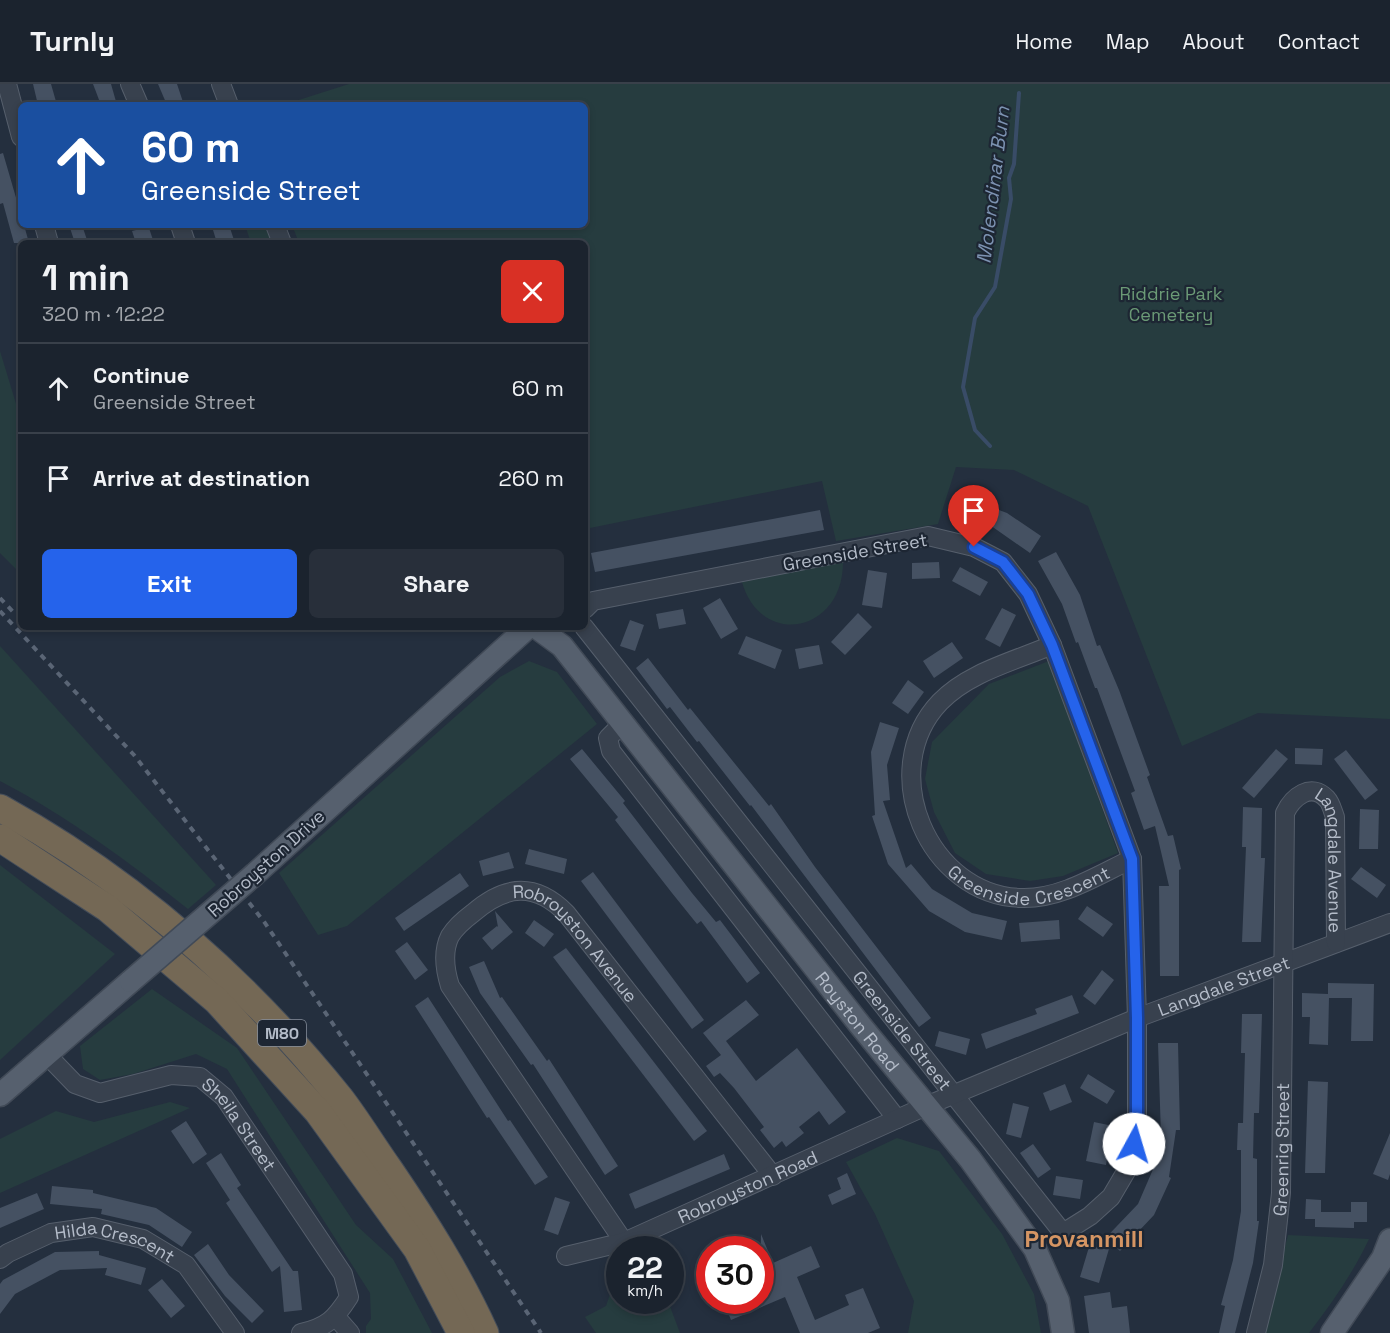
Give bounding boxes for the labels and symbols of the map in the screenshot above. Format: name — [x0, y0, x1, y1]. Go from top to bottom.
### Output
water label: Molendinar Burn — [970, 104, 1016, 265]
park label: Riddrie Park Cemetery — [1120, 282, 1223, 326]
pin — [948, 485, 999, 547]
street label: Greenside Street — [781, 528, 929, 576]
street label: Langdale Avenue — [1311, 782, 1347, 933]
street label: Robroyston Drive — [203, 804, 329, 922]
street label: Greenside Crescent — [946, 853, 1116, 877]
text: Greenside Crescent — [943, 859, 1114, 910]
street label: Robroyston Avenue — [512, 879, 643, 1007]
street label: Langdale Street — [1154, 950, 1293, 1021]
street label: Greenside Street — [848, 966, 957, 1095]
street label: Royston Road — [811, 967, 905, 1076]
road number: M80 — [258, 1020, 306, 1046]
street label: Sheila Street — [197, 1072, 282, 1175]
street label: Greenrig Street — [1267, 1083, 1294, 1217]
position arrow — [1102, 1112, 1166, 1176]
street label: Robroyston Road — [674, 1145, 821, 1228]
street label: Hilda Crescent — [53, 1215, 179, 1267]
district label: Provanmill — [1024, 1223, 1144, 1254]
speed limit sign: 30 — [696, 1236, 774, 1314]

